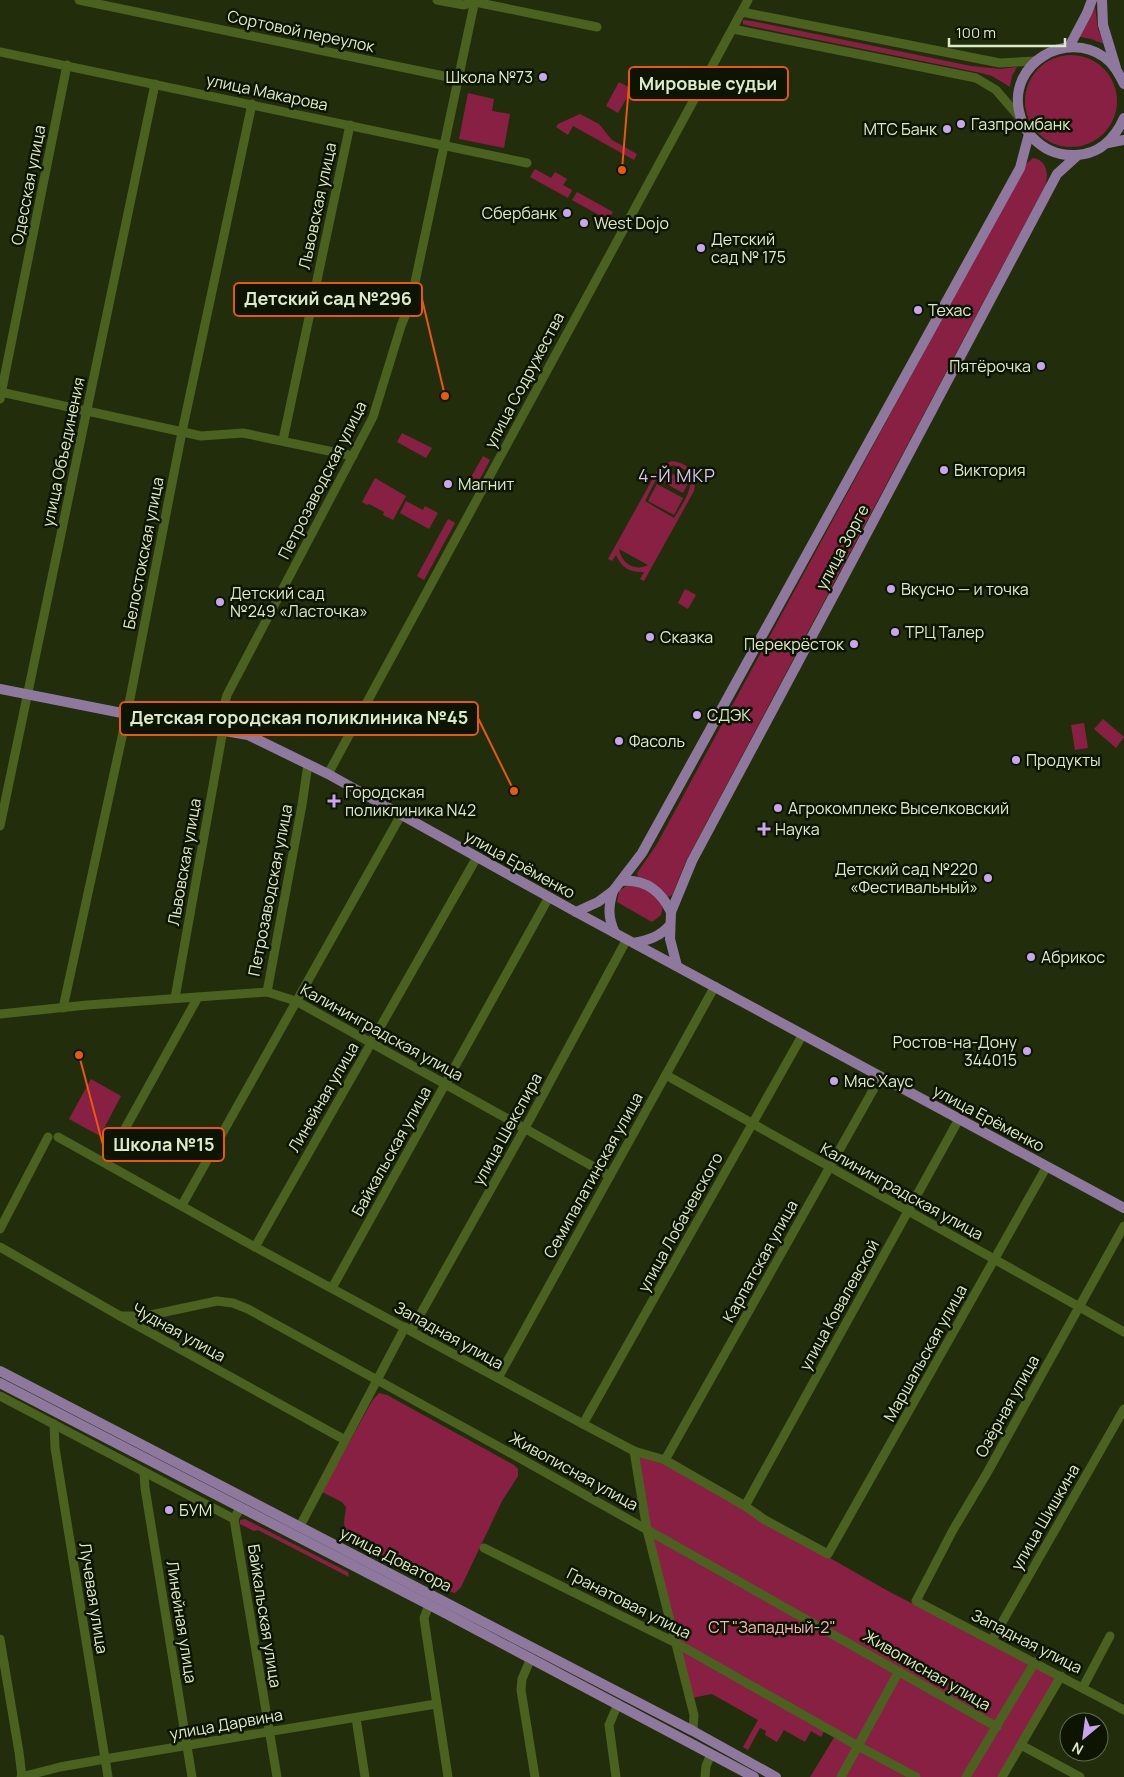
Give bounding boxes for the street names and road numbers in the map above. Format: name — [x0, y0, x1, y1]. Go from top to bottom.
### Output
street label: Сортовой переулок — [225, 5, 378, 58]
street label: улица Макарова — [204, 68, 330, 116]
street label: Одесская улица — [6, 123, 50, 247]
street label: Львовская улица — [293, 141, 341, 271]
street label: улица Содружества — [479, 308, 569, 452]
street label: улица Объединения — [36, 375, 90, 529]
street label: Петрозаводская улица — [273, 397, 371, 563]
street label: Белостокская улица — [117, 475, 169, 631]
street label: улица Зорге — [810, 500, 874, 594]
street label: Львовская улица — [162, 797, 206, 927]
street label: Петрозаводская улица — [243, 802, 297, 978]
street label: улица Ерёменко — [461, 825, 579, 903]
street label: Калининградская улица — [297, 978, 467, 1086]
street label: Линейная улица — [283, 1038, 363, 1156]
street label: улица Шекспира — [467, 1069, 547, 1189]
street label: улица Ерёменко — [929, 1079, 1049, 1157]
street label: Байкальская улица — [346, 1082, 436, 1220]
street label: Семипалатинская улица — [538, 1088, 648, 1262]
street label: Калининградская улица — [817, 1137, 987, 1245]
street label: улица Лобачевского — [632, 1148, 728, 1296]
street label: Карпатская улица — [717, 1196, 803, 1326]
street label: улица Ковалевской — [794, 1236, 884, 1374]
street label: Маршальская улица — [878, 1281, 972, 1425]
street label: Западная улица — [390, 1296, 508, 1374]
street label: Чудная улица — [128, 1297, 230, 1367]
street label: Озёрная улица — [970, 1351, 1044, 1461]
street label: Живописная улица — [506, 1426, 642, 1516]
street label: улица Шишкина — [1006, 1460, 1084, 1574]
street label: улица Доватора — [336, 1521, 456, 1597]
street label: Лучевая улица — [74, 1541, 114, 1655]
street label: Байкальская улица — [243, 1543, 287, 1689]
street label: Линейная улица — [161, 1559, 203, 1685]
street label: Гранатовая улица — [563, 1562, 695, 1644]
street label: Западная улица — [968, 1604, 1086, 1678]
street label: Живописная улица — [859, 1624, 995, 1716]
street label: улица Дарвина — [168, 1703, 284, 1745]

